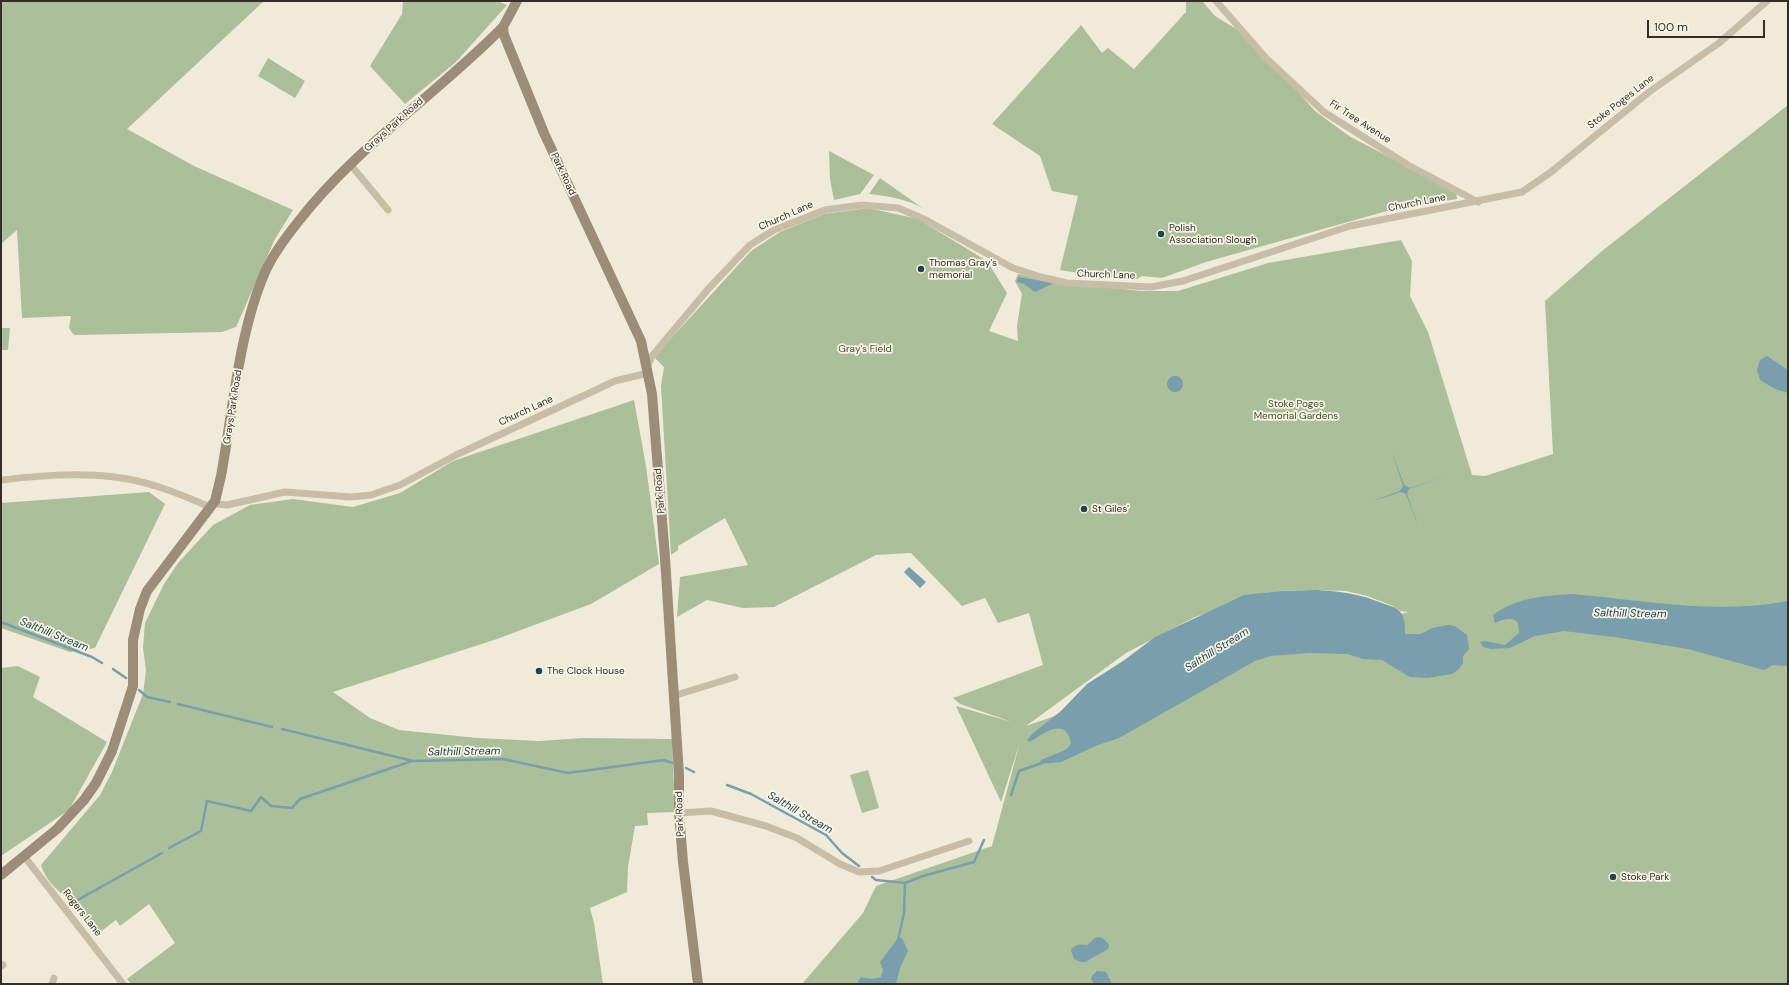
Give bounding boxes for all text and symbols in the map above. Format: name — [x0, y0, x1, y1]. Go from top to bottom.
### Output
scale bar — [1649, 12, 1767, 38]
text: 100 m — [1654, 19, 1688, 35]
street label: Stoke Poges Lane — [1586, 72, 1656, 132]
street label: Grays Park Road — [362, 95, 426, 155]
street label: Fir Tree Avenue — [1327, 98, 1393, 146]
street label: Park Road — [548, 151, 578, 197]
street label: Church Lane — [1387, 192, 1447, 214]
street label: Church Lane — [757, 199, 815, 233]
place label: Polish Association Slough — [1169, 222, 1257, 246]
marker: Polish Association Slough — [1156, 229, 1166, 239]
place label: Thomas Gray's memorial — [929, 257, 997, 280]
marker: Thomas Gray's memorial — [916, 264, 926, 274]
street label: Church Lane — [1077, 268, 1135, 282]
park label: Gray's Field — [838, 343, 892, 355]
street label: Grays Park Road — [221, 369, 245, 445]
street label: Church Lane — [497, 393, 555, 429]
park label: Stoke Poges Memorial Gardens — [1254, 398, 1338, 422]
street label: Park Road — [652, 468, 668, 514]
place label: St Giles' — [1092, 503, 1129, 515]
marker: St Giles' — [1079, 504, 1089, 514]
water label: Salthill Stream — [1593, 607, 1667, 621]
water label: Salthill Stream — [18, 615, 90, 655]
water label: Salthill Stream — [1183, 625, 1251, 675]
place label: The Clock House — [547, 665, 625, 677]
marker: The Clock House — [534, 666, 544, 676]
water label: Salthill Stream — [427, 745, 501, 759]
water label: Salthill Stream — [765, 789, 835, 837]
street label: Park Road — [673, 791, 687, 837]
place label: Stoke Park — [1621, 871, 1669, 883]
marker: Stoke Park — [1608, 872, 1618, 882]
street label: Rogers Lane — [60, 887, 104, 939]

